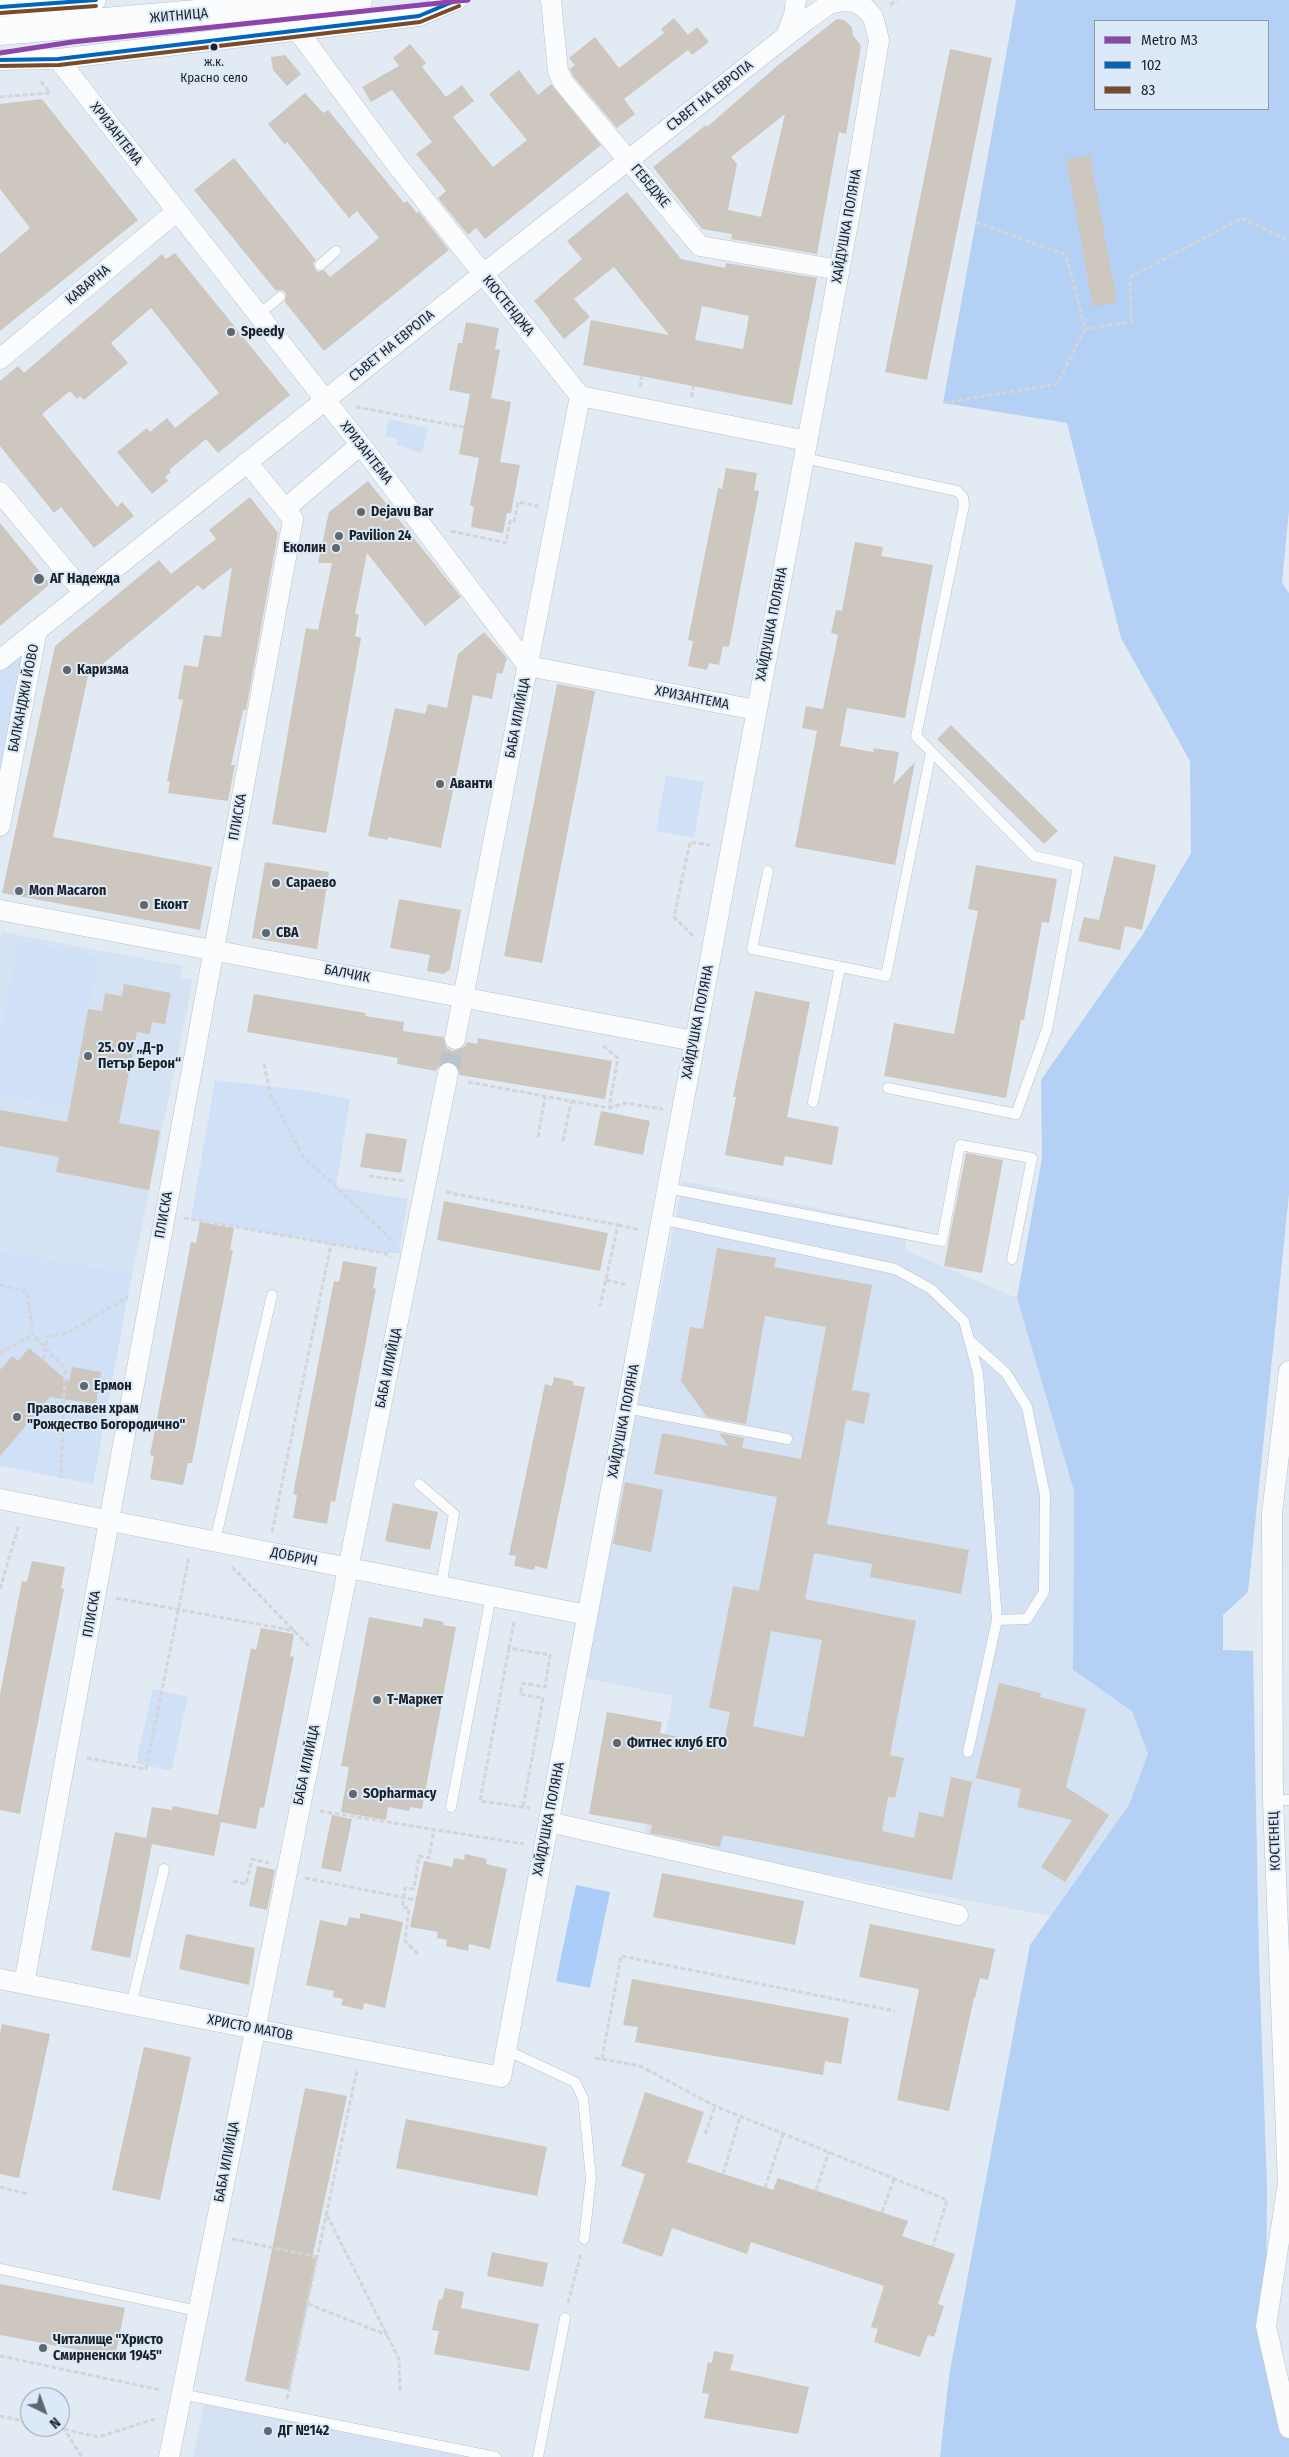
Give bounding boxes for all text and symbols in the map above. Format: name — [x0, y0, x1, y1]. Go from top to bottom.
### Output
street label: ЖИТНИЦА — [149, 5, 209, 27]
legend — [1094, 20, 1269, 110]
text: Metro M3 — [1141, 31, 1198, 49]
marker: ж.к. Красно село — [209, 42, 219, 52]
place label: ж.к. Красно село — [180, 54, 248, 85]
text: 102 — [1141, 56, 1161, 74]
street label: СЪВЕТ НА ЕВРОПА — [663, 57, 757, 135]
text: 83 — [1141, 81, 1155, 99]
street label: ХРИЗАНТЕМА — [86, 99, 146, 169]
street label: ГЕБЕДЖЕ — [627, 161, 673, 211]
street label: ХАЙДУШКА ПОЛЯНА — [829, 168, 865, 284]
street label: КАВАРНА — [62, 262, 114, 308]
street label: КЮСТЕНДЖА — [479, 272, 537, 340]
street label: СЪВЕТ НА ЕВРОПА — [346, 306, 438, 386]
place label: Speedy — [241, 324, 284, 340]
marker: Speedy — [225, 326, 237, 338]
street label: ХРИЗАНТЕМА — [336, 418, 396, 488]
place label: Dejavu Bar — [371, 504, 433, 520]
marker: Dejavu Bar — [355, 506, 367, 518]
place label: Pavilion 24 — [349, 528, 411, 544]
marker: Pavilion 24 — [333, 530, 345, 542]
place label: Еколин — [283, 540, 326, 556]
marker: Еколин — [330, 542, 342, 554]
street label: ХАЙДУШКА ПОЛЯНА — [753, 566, 791, 682]
place label: АГ Надежда — [50, 571, 120, 587]
marker: АГ Надежда — [32, 572, 46, 586]
street label: БАЛКАНДЖИ ЙОВО — [5, 642, 43, 754]
place label: Каризма — [77, 662, 129, 678]
marker: Каризма — [61, 664, 73, 676]
street label: БАБА ИЛИЙЦА — [502, 676, 534, 760]
street label: ХРИЗАНТЕМА — [653, 683, 731, 713]
place label: Аванти — [450, 776, 492, 792]
marker: Аванти — [434, 778, 446, 790]
street label: ПЛИСКА — [226, 792, 250, 842]
place label: Сараево — [286, 875, 336, 891]
marker: Сараево — [270, 877, 282, 889]
place label: Mon Macaron — [29, 883, 106, 899]
marker: Mon Macaron — [13, 885, 25, 897]
place label: Еконт — [154, 897, 188, 913]
marker: Еконт — [138, 899, 150, 911]
place label: CBA — [276, 925, 299, 941]
marker: CBA — [260, 927, 272, 939]
street label: БАЛЧИК — [323, 961, 371, 987]
street label: ХАЙДУШКА ПОЛЯНА — [679, 964, 717, 1080]
place label: 25. ОУ „Д-р Петър Берон“ — [98, 1040, 181, 1072]
marker: 25. ОУ „Д-р Петър Берон“ — [82, 1050, 94, 1062]
street label: ПЛИСКА — [152, 1190, 176, 1240]
street label: БАБА ИЛИЙЦА — [372, 1326, 406, 1410]
street label: ХАЙДУШКА ПОЛЯНА — [605, 1363, 643, 1479]
place label: Ермон — [94, 1378, 132, 1394]
marker: Ермон — [78, 1380, 90, 1392]
place label: Православен храм "Рождество Богородично" — [27, 1401, 186, 1434]
marker: Православен храм "Рождество Богородично" — [11, 1411, 23, 1423]
street label: ДОБРИЧ — [269, 1544, 319, 1570]
street label: ПЛИСКА — [80, 1589, 104, 1639]
place label: Т-Маркет — [387, 1692, 443, 1708]
marker: Т-Маркет — [371, 1694, 383, 1706]
street label: БАБА ИЛИЙЦА — [290, 1723, 324, 1807]
place label: Фитнес клуб ЕГО — [627, 1735, 727, 1751]
marker: Фитнес клуб ЕГО — [611, 1737, 623, 1749]
street label: ХАЙДУШКА ПОЛЯНА — [530, 1761, 568, 1877]
place label: SOpharmacy — [363, 1786, 437, 1802]
marker: SOpharmacy — [347, 1788, 359, 1800]
street label: КОСТЕНЕЦ — [1266, 1811, 1284, 1871]
street label: ХРИСТО МАТОВ — [206, 2011, 294, 2045]
street label: БАБА ИЛИЙЦА — [211, 2120, 243, 2204]
place label: Читалище "Христо Смирненски 1945" — [53, 2332, 163, 2364]
marker: Читалище "Христо Смирненски 1945" — [37, 2342, 49, 2354]
north arrow — [20, 2387, 70, 2437]
text: N — [46, 2414, 64, 2432]
place label: ДГ №142 — [278, 2423, 329, 2439]
marker: ДГ №142 — [262, 2425, 274, 2437]

